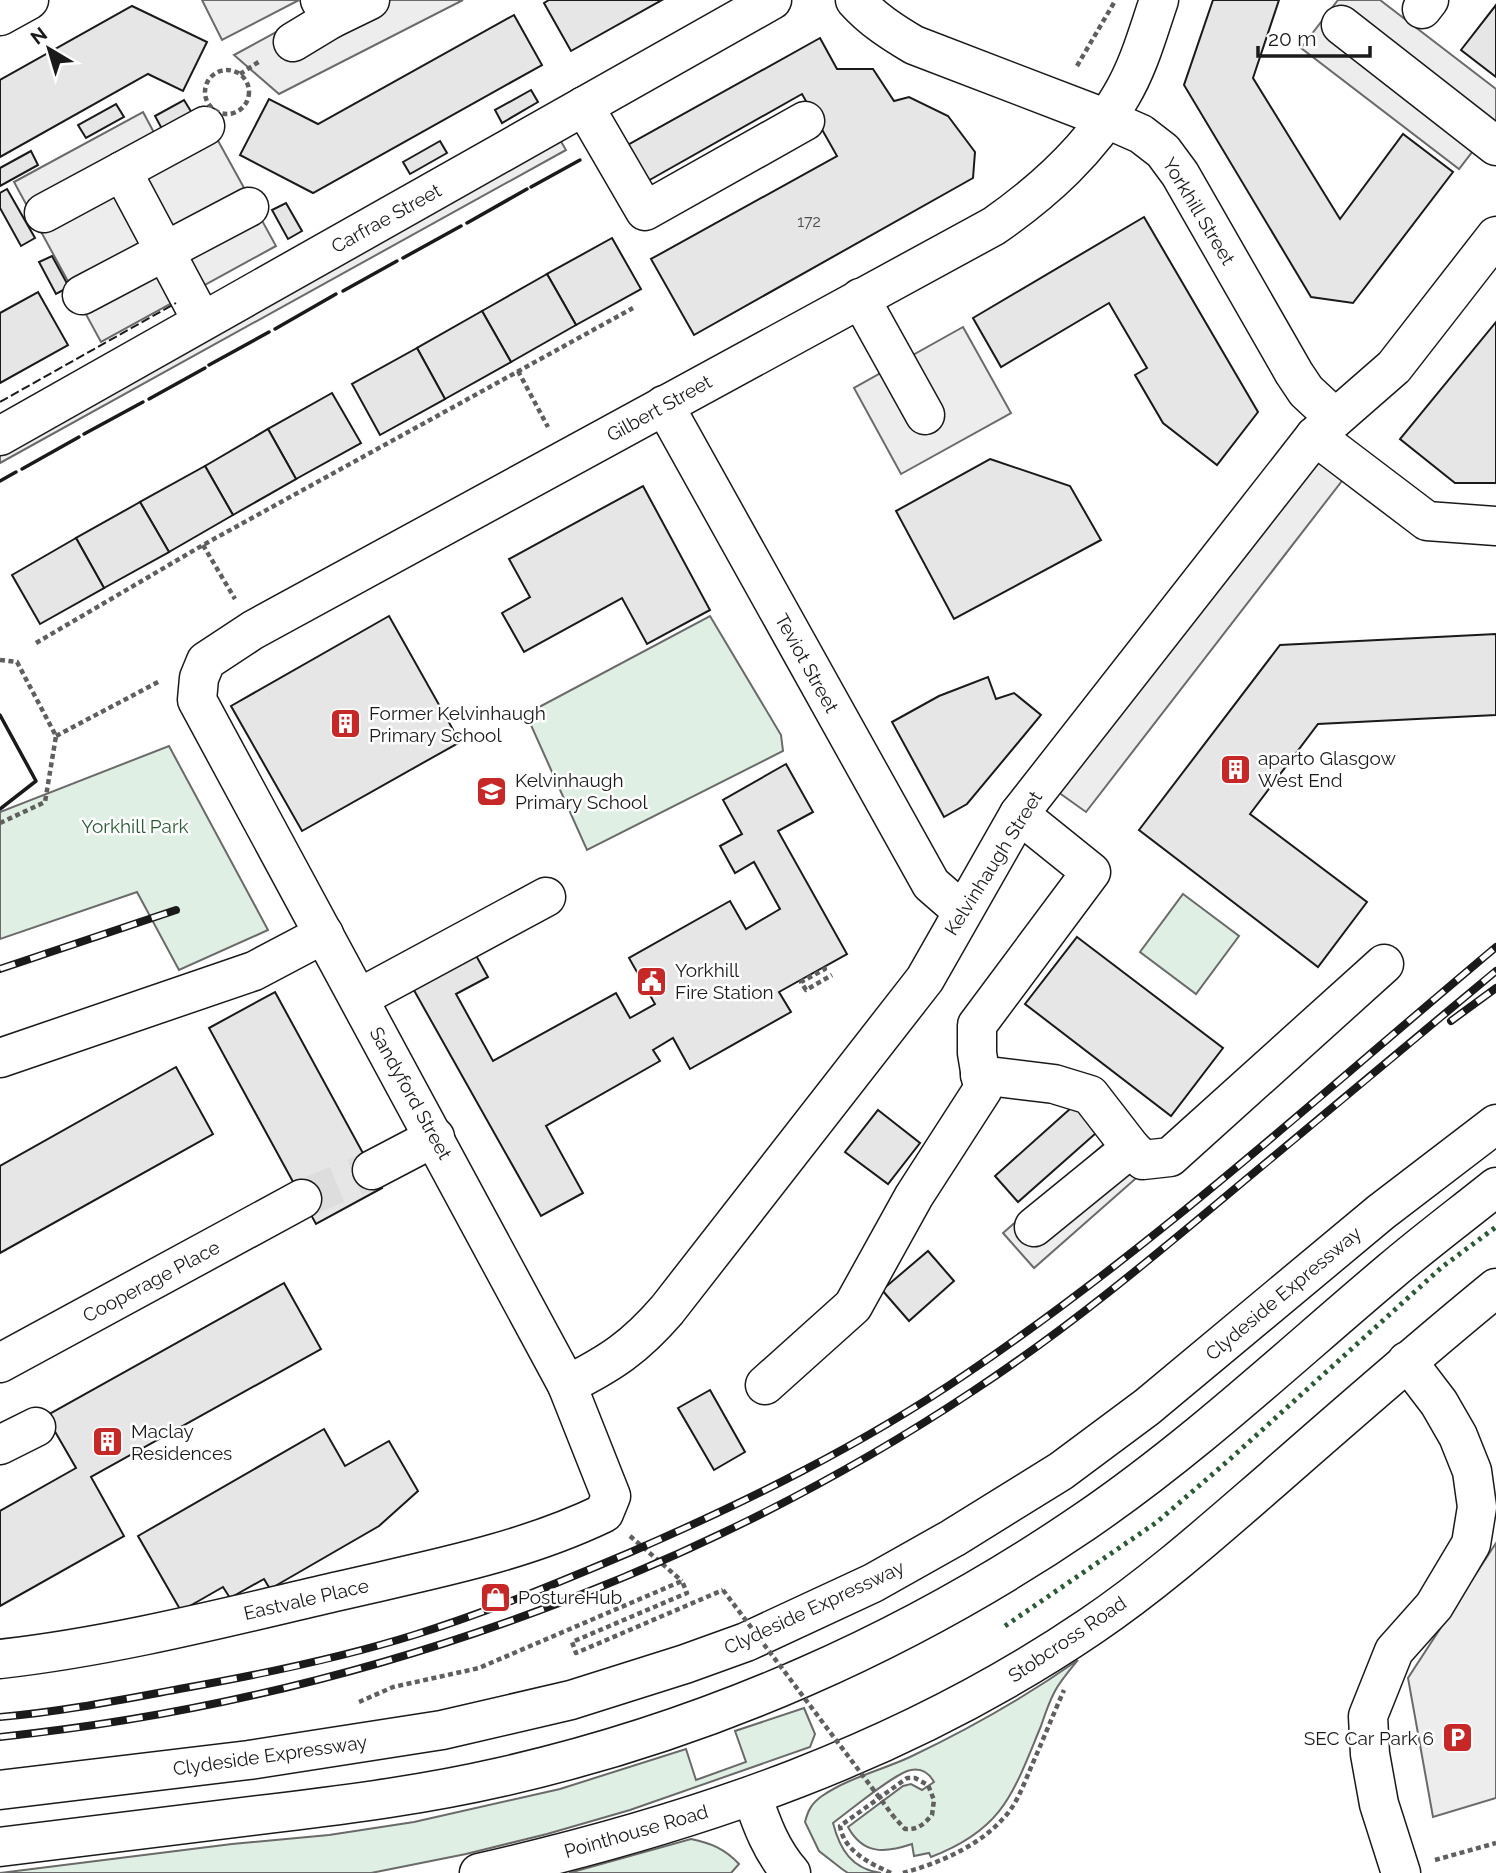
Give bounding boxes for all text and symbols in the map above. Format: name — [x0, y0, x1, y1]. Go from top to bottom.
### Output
north arrow — [14, 14, 84, 84]
scale bar — [1258, 14, 1370, 58]
text: N — [26, 22, 51, 49]
text: 20 m — [1268, 26, 1316, 51]
street label: Yorkhill Street — [1158, 153, 1240, 269]
street label: Carfrae Street — [327, 179, 445, 257]
house number: 172 — [797, 212, 821, 231]
street label: Gilbert Street — [603, 370, 716, 446]
street label: Teviot Street — [771, 610, 844, 717]
place label: Former Kelvinhaugh Primary School — [369, 702, 546, 746]
building icon: Former Kelvinhaugh Primary School — [329, 707, 363, 741]
place label: aparto Glasgow West End — [1258, 747, 1396, 791]
building icon: aparto Glasgow West End — [1218, 752, 1252, 786]
place label: Kelvinhaugh Primary School — [515, 769, 648, 813]
school or university icon: Kelvinhaugh Primary School — [475, 774, 509, 808]
street label: Kelvinhaugh Street — [940, 786, 1047, 939]
park label: Yorkhill Park — [81, 815, 189, 837]
place label: Yorkhill Fire Station — [675, 959, 774, 1003]
public building icon: Yorkhill Fire Station — [635, 964, 669, 998]
street label: Sandyford Street — [365, 1023, 457, 1164]
street label: Clydeside Expressway — [1201, 1222, 1365, 1364]
street label: Cooperage Place — [79, 1236, 223, 1326]
place label: Maclay Residences — [131, 1420, 232, 1464]
building icon: Maclay Residences — [91, 1425, 125, 1459]
street label: Clydeside Expressway — [721, 1556, 907, 1658]
street label: Eastvale Place — [241, 1574, 371, 1624]
shop icon: PostureHub — [478, 1580, 512, 1614]
place label: PostureHub — [518, 1586, 622, 1608]
street label: Stobcross Road — [1004, 1591, 1130, 1687]
parking icon: SEC Car Park 6 — [1440, 1721, 1474, 1755]
place label: SEC Car Park 6 — [1304, 1727, 1434, 1749]
street label: Clydeside Expressway — [171, 1730, 369, 1780]
street label: Pointhouse Road — [561, 1800, 711, 1862]

